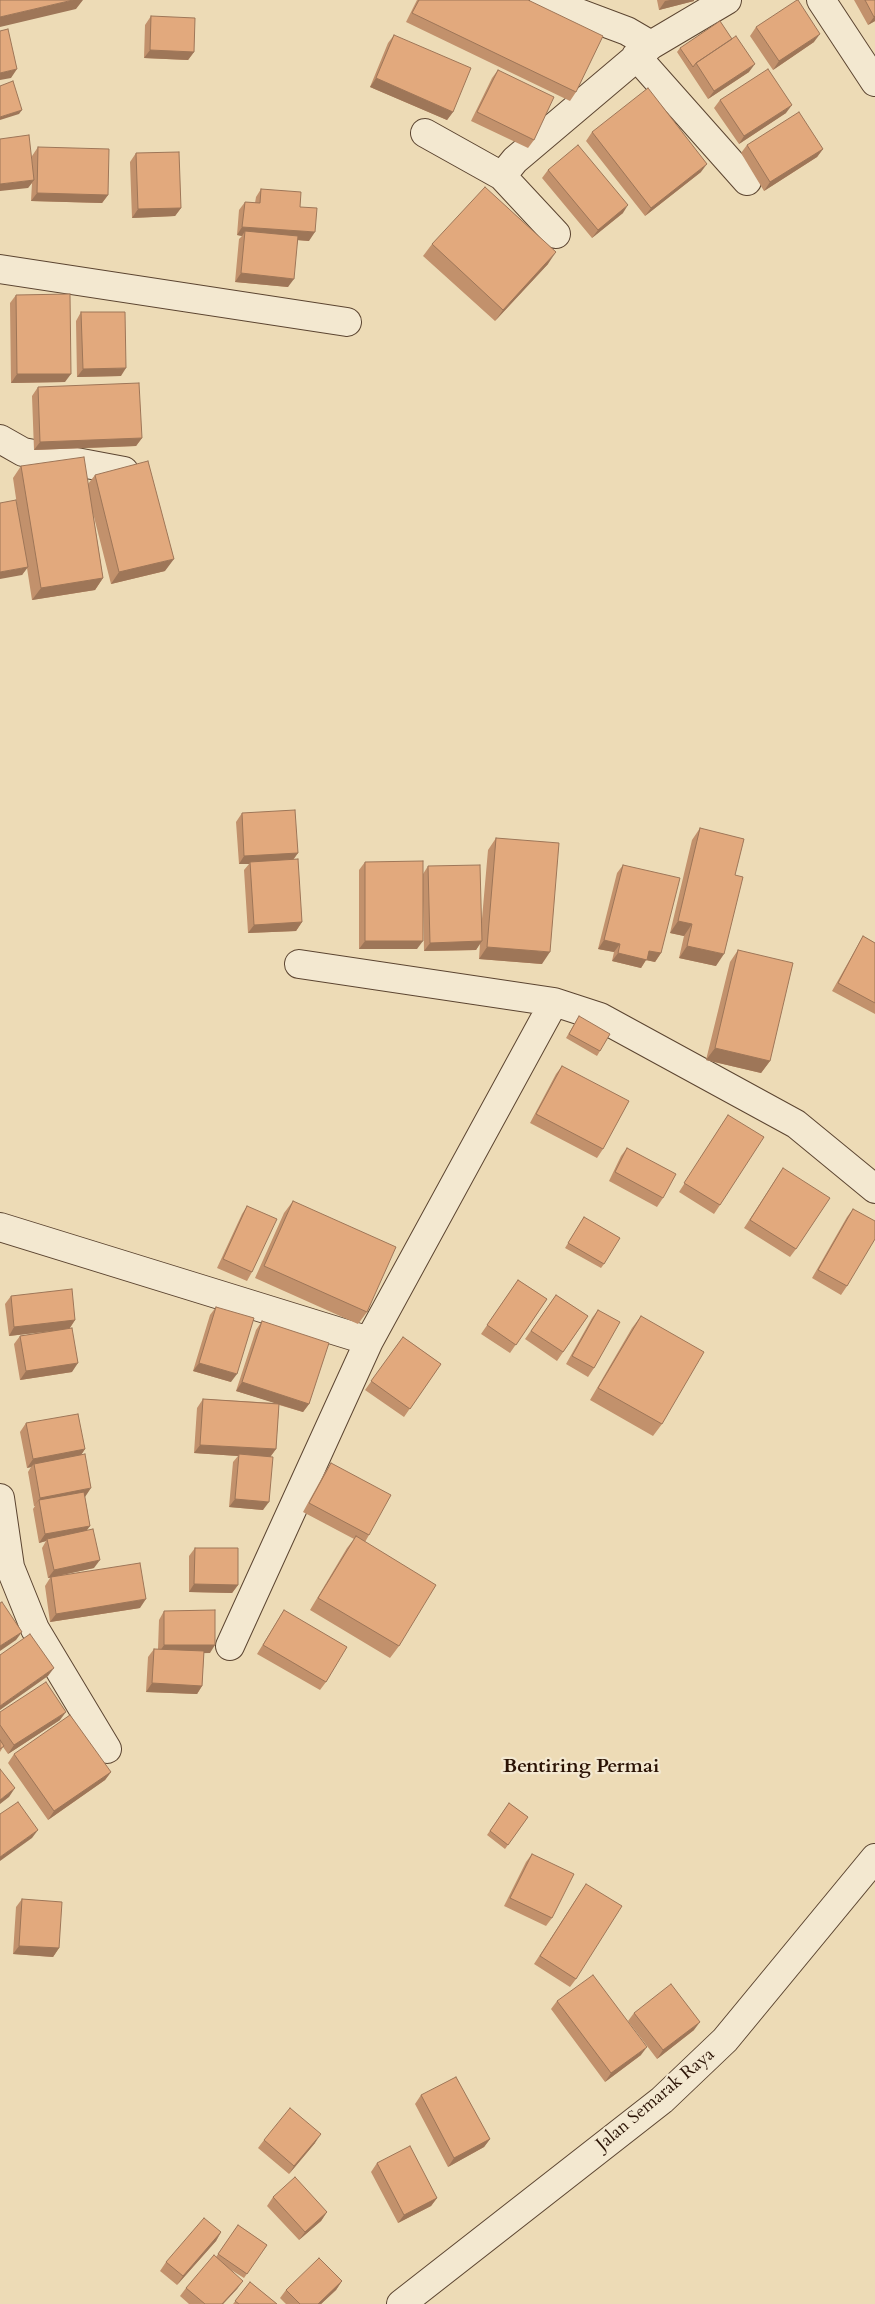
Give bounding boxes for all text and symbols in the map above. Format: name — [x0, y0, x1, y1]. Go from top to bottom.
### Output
district label: Bentiring Permai — [503, 1755, 659, 1779]
street label: Jalan Semarak Raya — [592, 2044, 720, 2156]

